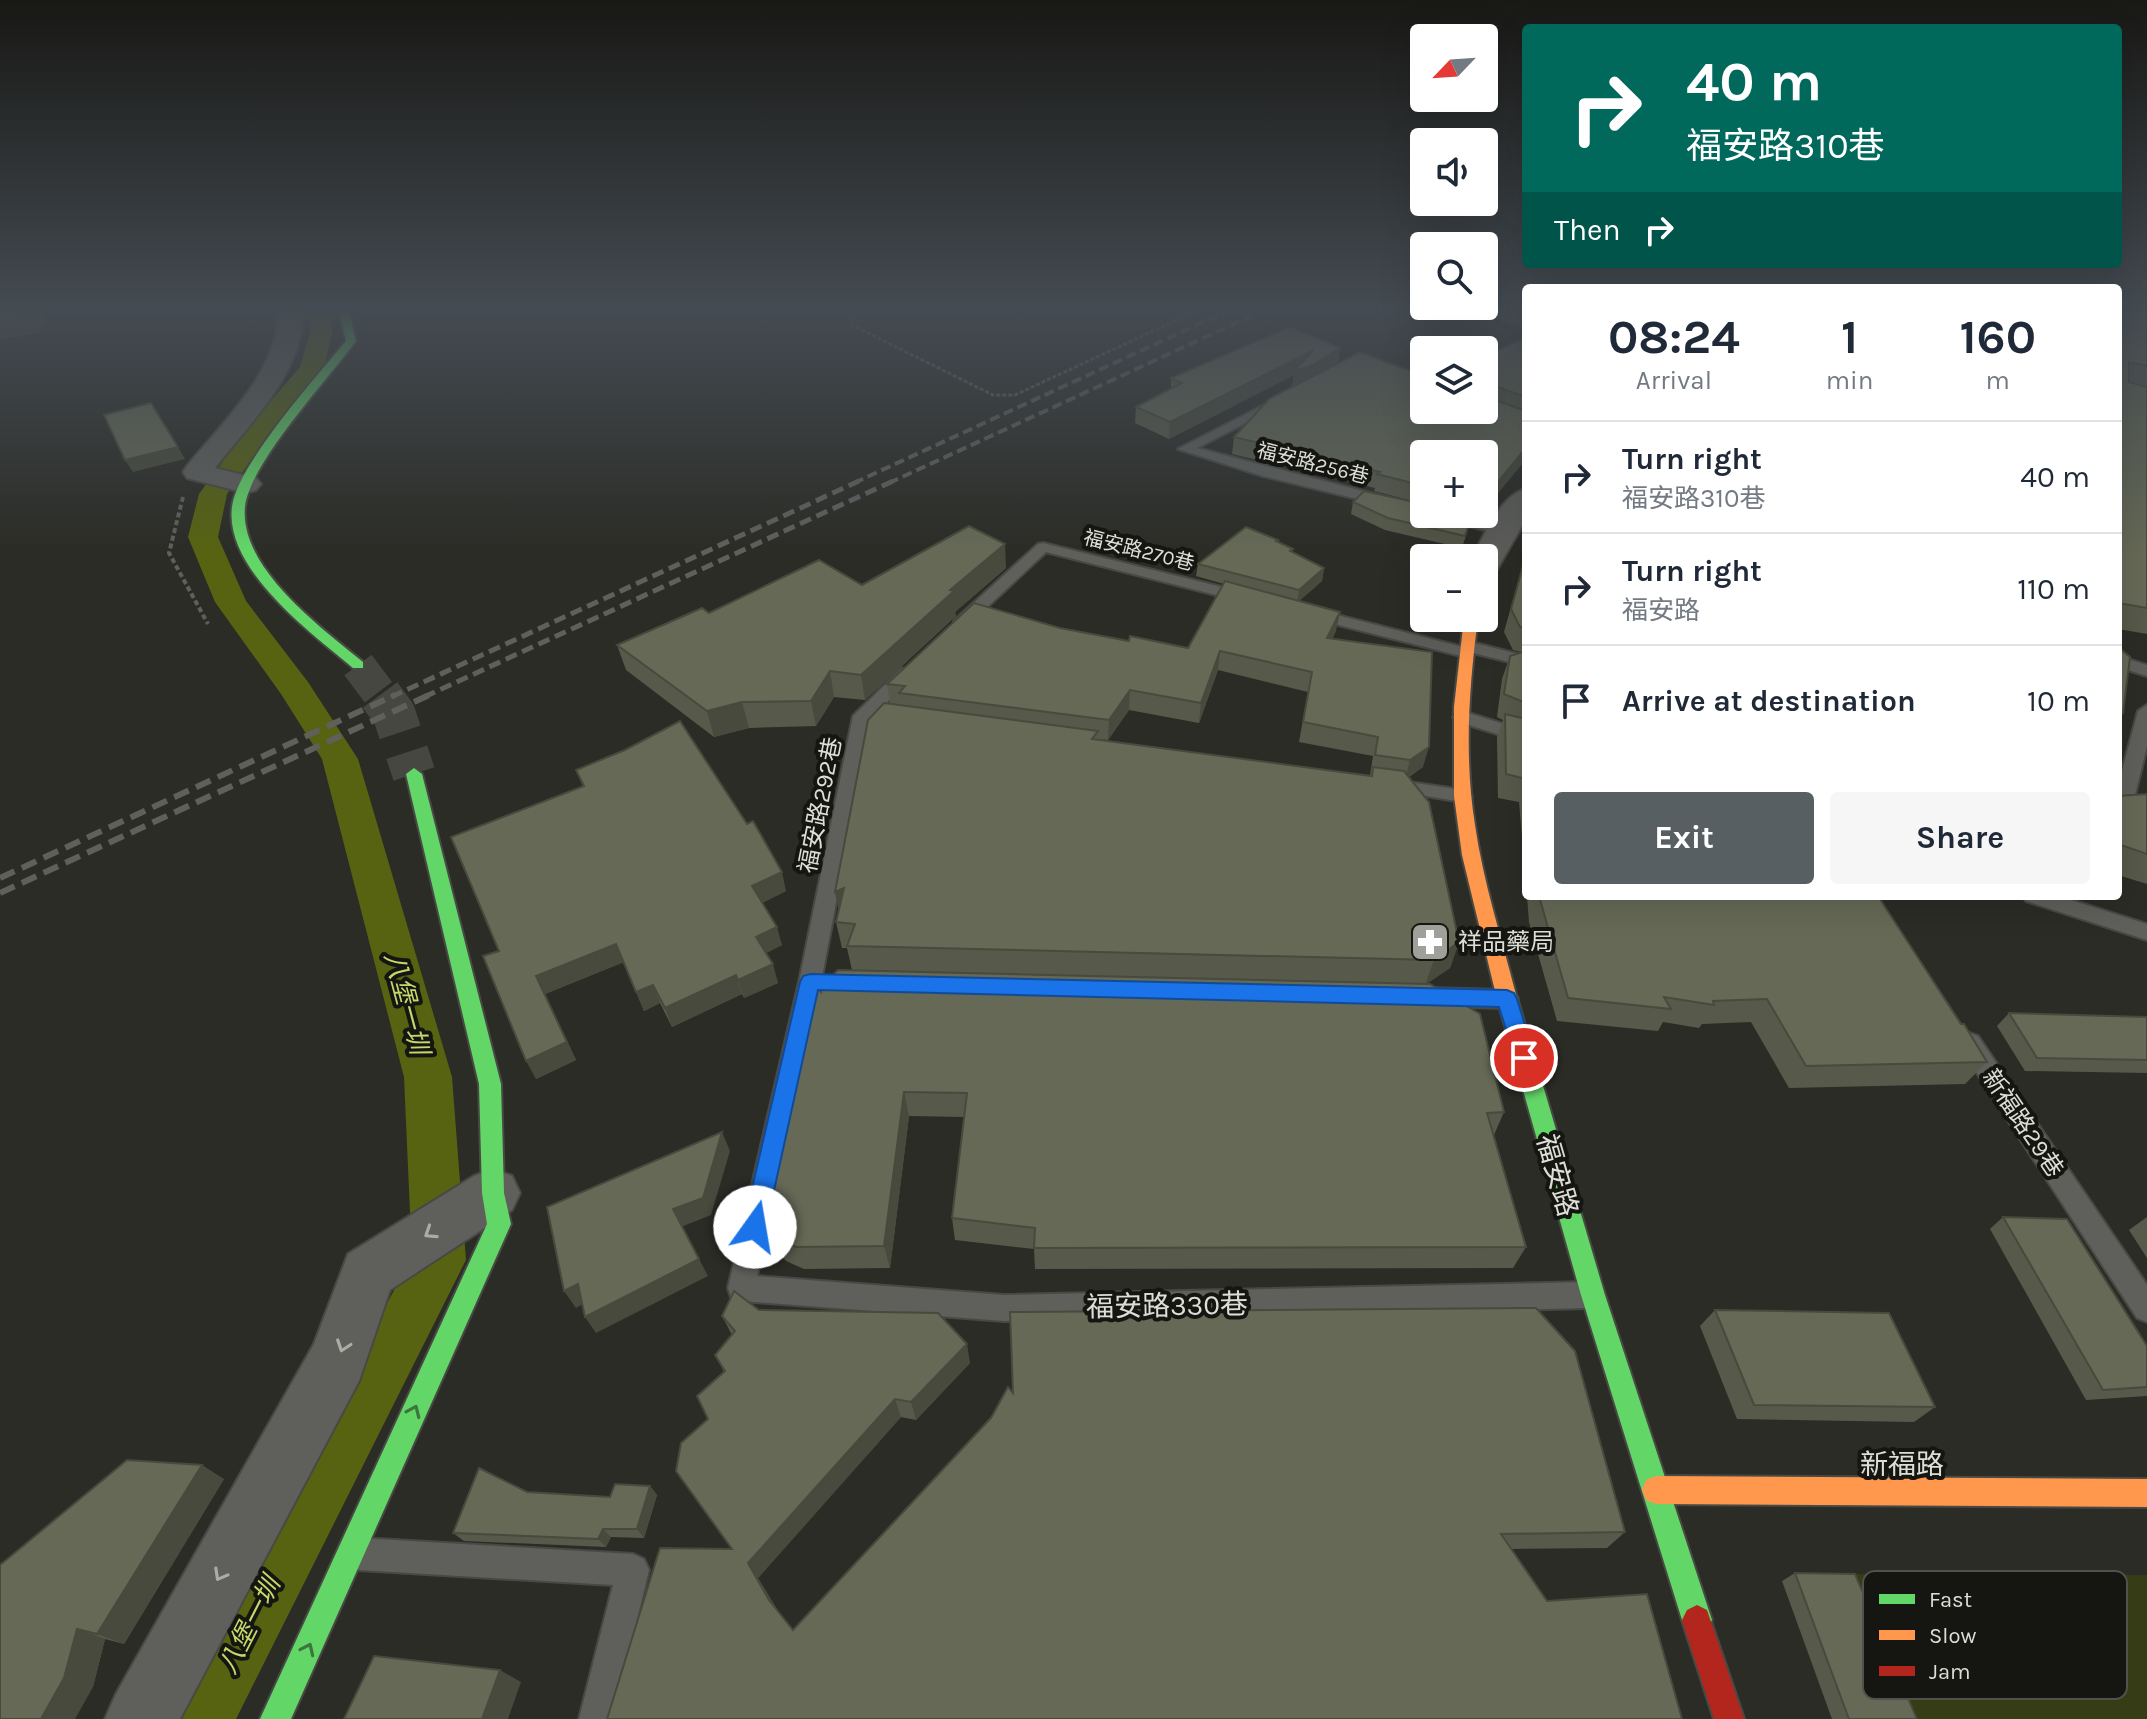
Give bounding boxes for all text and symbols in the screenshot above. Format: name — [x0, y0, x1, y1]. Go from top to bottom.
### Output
north arrow — [1410, 24, 1498, 112]
map controls — [1410, 24, 1498, 632]
text: 40 m — [1686, 49, 1822, 114]
icon: right — [1554, 56, 1658, 160]
text: 福安路310巷 — [1686, 125, 1885, 167]
button: sound — [1410, 128, 1498, 216]
icon: right — [1637, 208, 1681, 252]
text: Then — [1554, 212, 1621, 248]
button: search — [1410, 232, 1498, 320]
text: 08:24 — [1608, 309, 1740, 365]
text: 1 — [1841, 309, 1858, 365]
text: 160 — [1959, 309, 2036, 365]
button: layers — [1410, 336, 1498, 424]
text: Arrival — [1636, 365, 1712, 396]
text: min — [1826, 365, 1874, 396]
text: m — [1986, 365, 2010, 396]
street label: 福安路256巷 — [1255, 438, 1371, 488]
button: + — [1410, 440, 1498, 528]
text: Turn right — [1622, 441, 1762, 477]
icon: right — [1554, 455, 1598, 499]
text: 40 m — [2020, 459, 2090, 495]
text: 福安路310巷 — [1622, 483, 1765, 514]
street label: 福安路270巷 — [1081, 526, 1196, 575]
button: − — [1410, 544, 1498, 632]
text: Turn right — [1622, 553, 1762, 589]
icon: right — [1554, 567, 1598, 611]
text: 110 m — [2017, 571, 2090, 607]
text: 福安路 — [1622, 595, 1700, 626]
icon: arrive — [1554, 679, 1598, 723]
text: Arrive at destination — [1622, 683, 1916, 719]
text: 10 m — [2027, 683, 2090, 719]
street label: 福安路292巷 — [793, 735, 847, 875]
button: Exit — [1554, 792, 1814, 884]
button: Share — [1830, 792, 2090, 884]
pharmacy icon: 祥品藥局 — [1409, 921, 1451, 963]
place label: 祥品藥局 — [1458, 928, 1554, 956]
water label: 八堡一圳 — [378, 949, 436, 1061]
pin — [1490, 1024, 1558, 1092]
icon: arrive — [1502, 1036, 1546, 1080]
street label: 新福路29巷 — [1977, 1064, 2069, 1182]
street label: 福安路 — [1530, 1130, 1585, 1220]
position arrow — [713, 1185, 797, 1269]
one-way arrow — [425, 1223, 439, 1238]
street label: 福安路330巷 — [1086, 1288, 1248, 1323]
one-way arrow — [336, 1339, 352, 1353]
one-way arrow — [405, 1405, 421, 1419]
street label: 新福路 — [1860, 1448, 1944, 1481]
one-way arrow — [214, 1567, 230, 1581]
water label: 八堡一圳 — [212, 1568, 289, 1679]
legend — [1863, 1571, 2127, 1699]
text: Fast — [1929, 1587, 1972, 1613]
text: Slow — [1929, 1623, 1976, 1649]
one-way arrow — [298, 1642, 314, 1657]
text: Jam — [1929, 1659, 1971, 1685]

